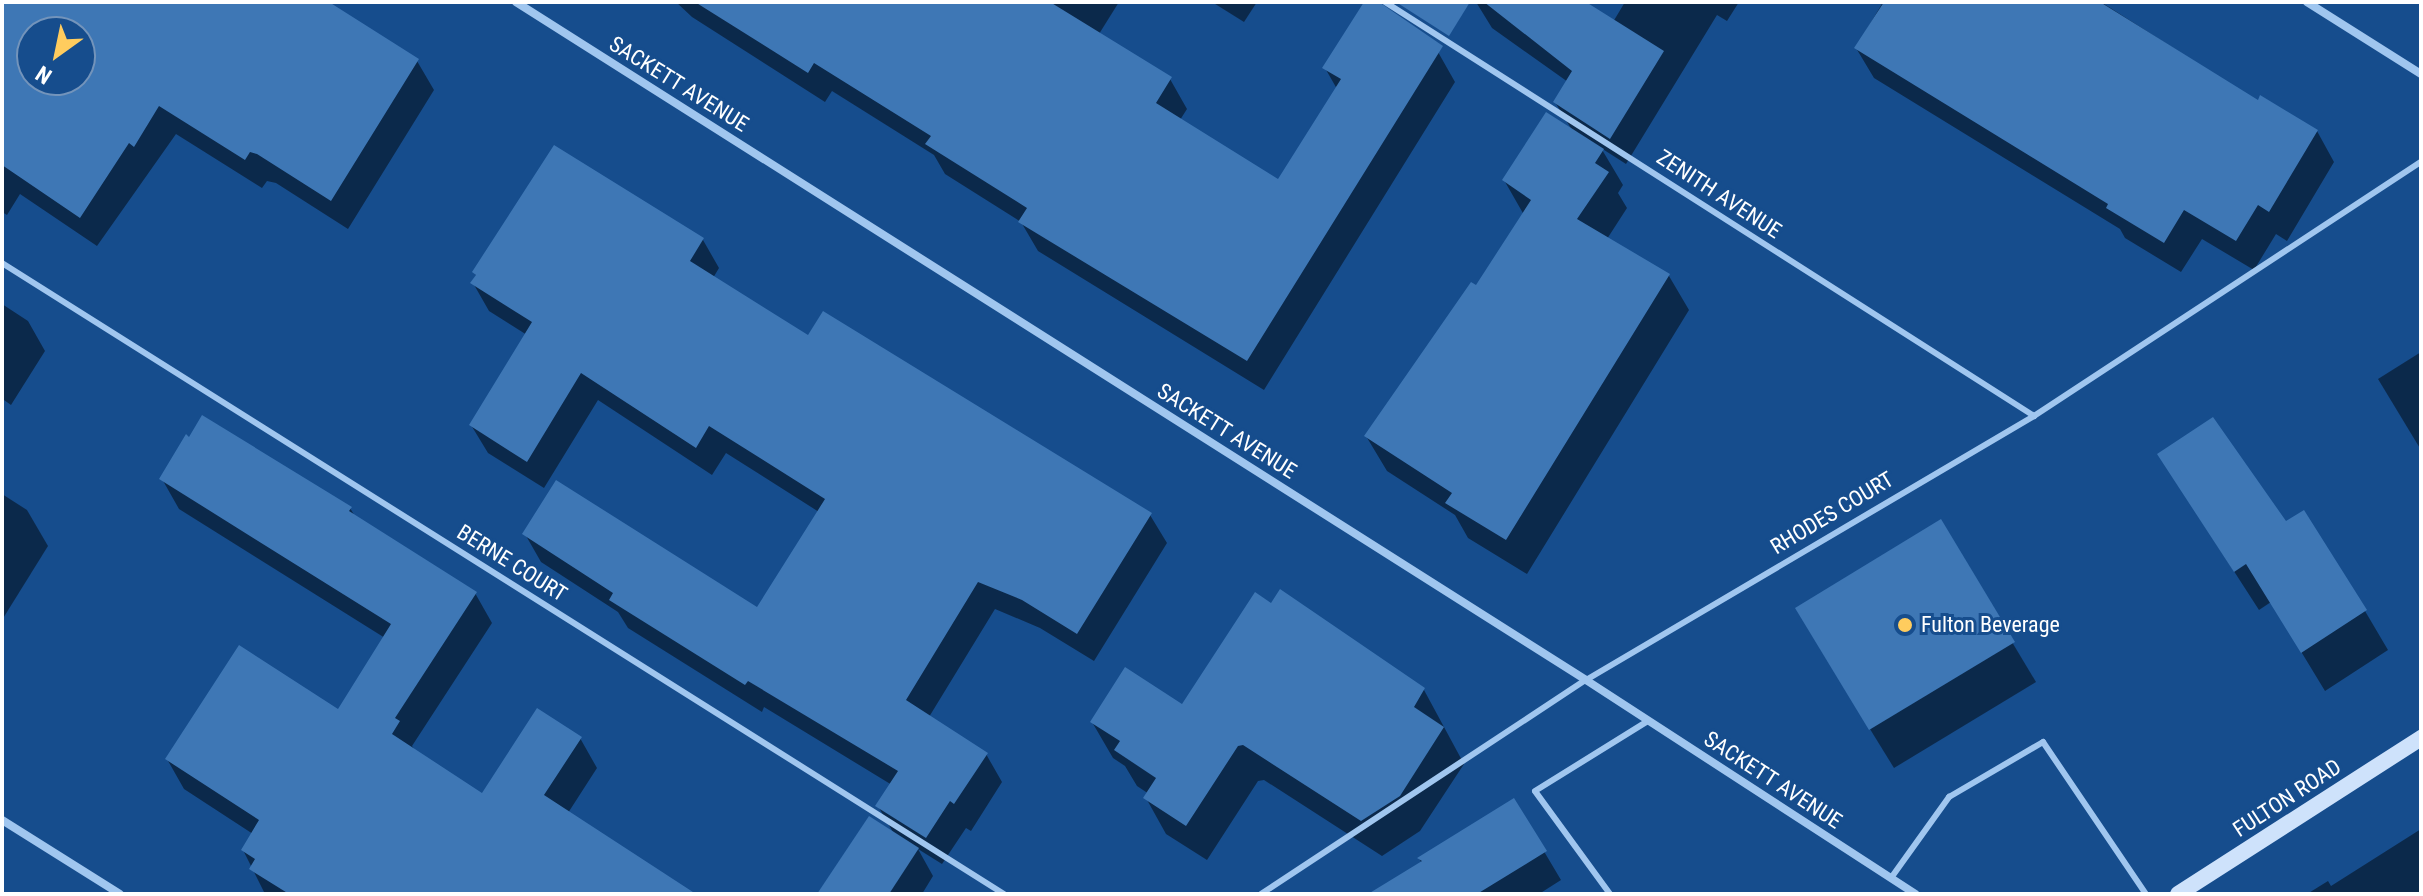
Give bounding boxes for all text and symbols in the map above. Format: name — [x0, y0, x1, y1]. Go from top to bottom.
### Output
north arrow — [16, 16, 96, 96]
street label: SACKETT AVENUE — [604, 31, 754, 137]
text: N — [31, 61, 56, 89]
street label: ZENITH AVENUE — [1652, 144, 1786, 244]
street label: SACKETT AVENUE — [1152, 378, 1302, 484]
street label: RHODES COURT — [1766, 466, 1898, 560]
street label: BERNE COURT — [452, 519, 572, 607]
place label: Fulton Beverage — [1921, 612, 2060, 638]
marker: Fulton Beverage — [1896, 616, 1914, 634]
street label: SACKETT AVENUE — [1699, 725, 1847, 835]
street label: FULTON ROAD — [2228, 753, 2346, 843]

